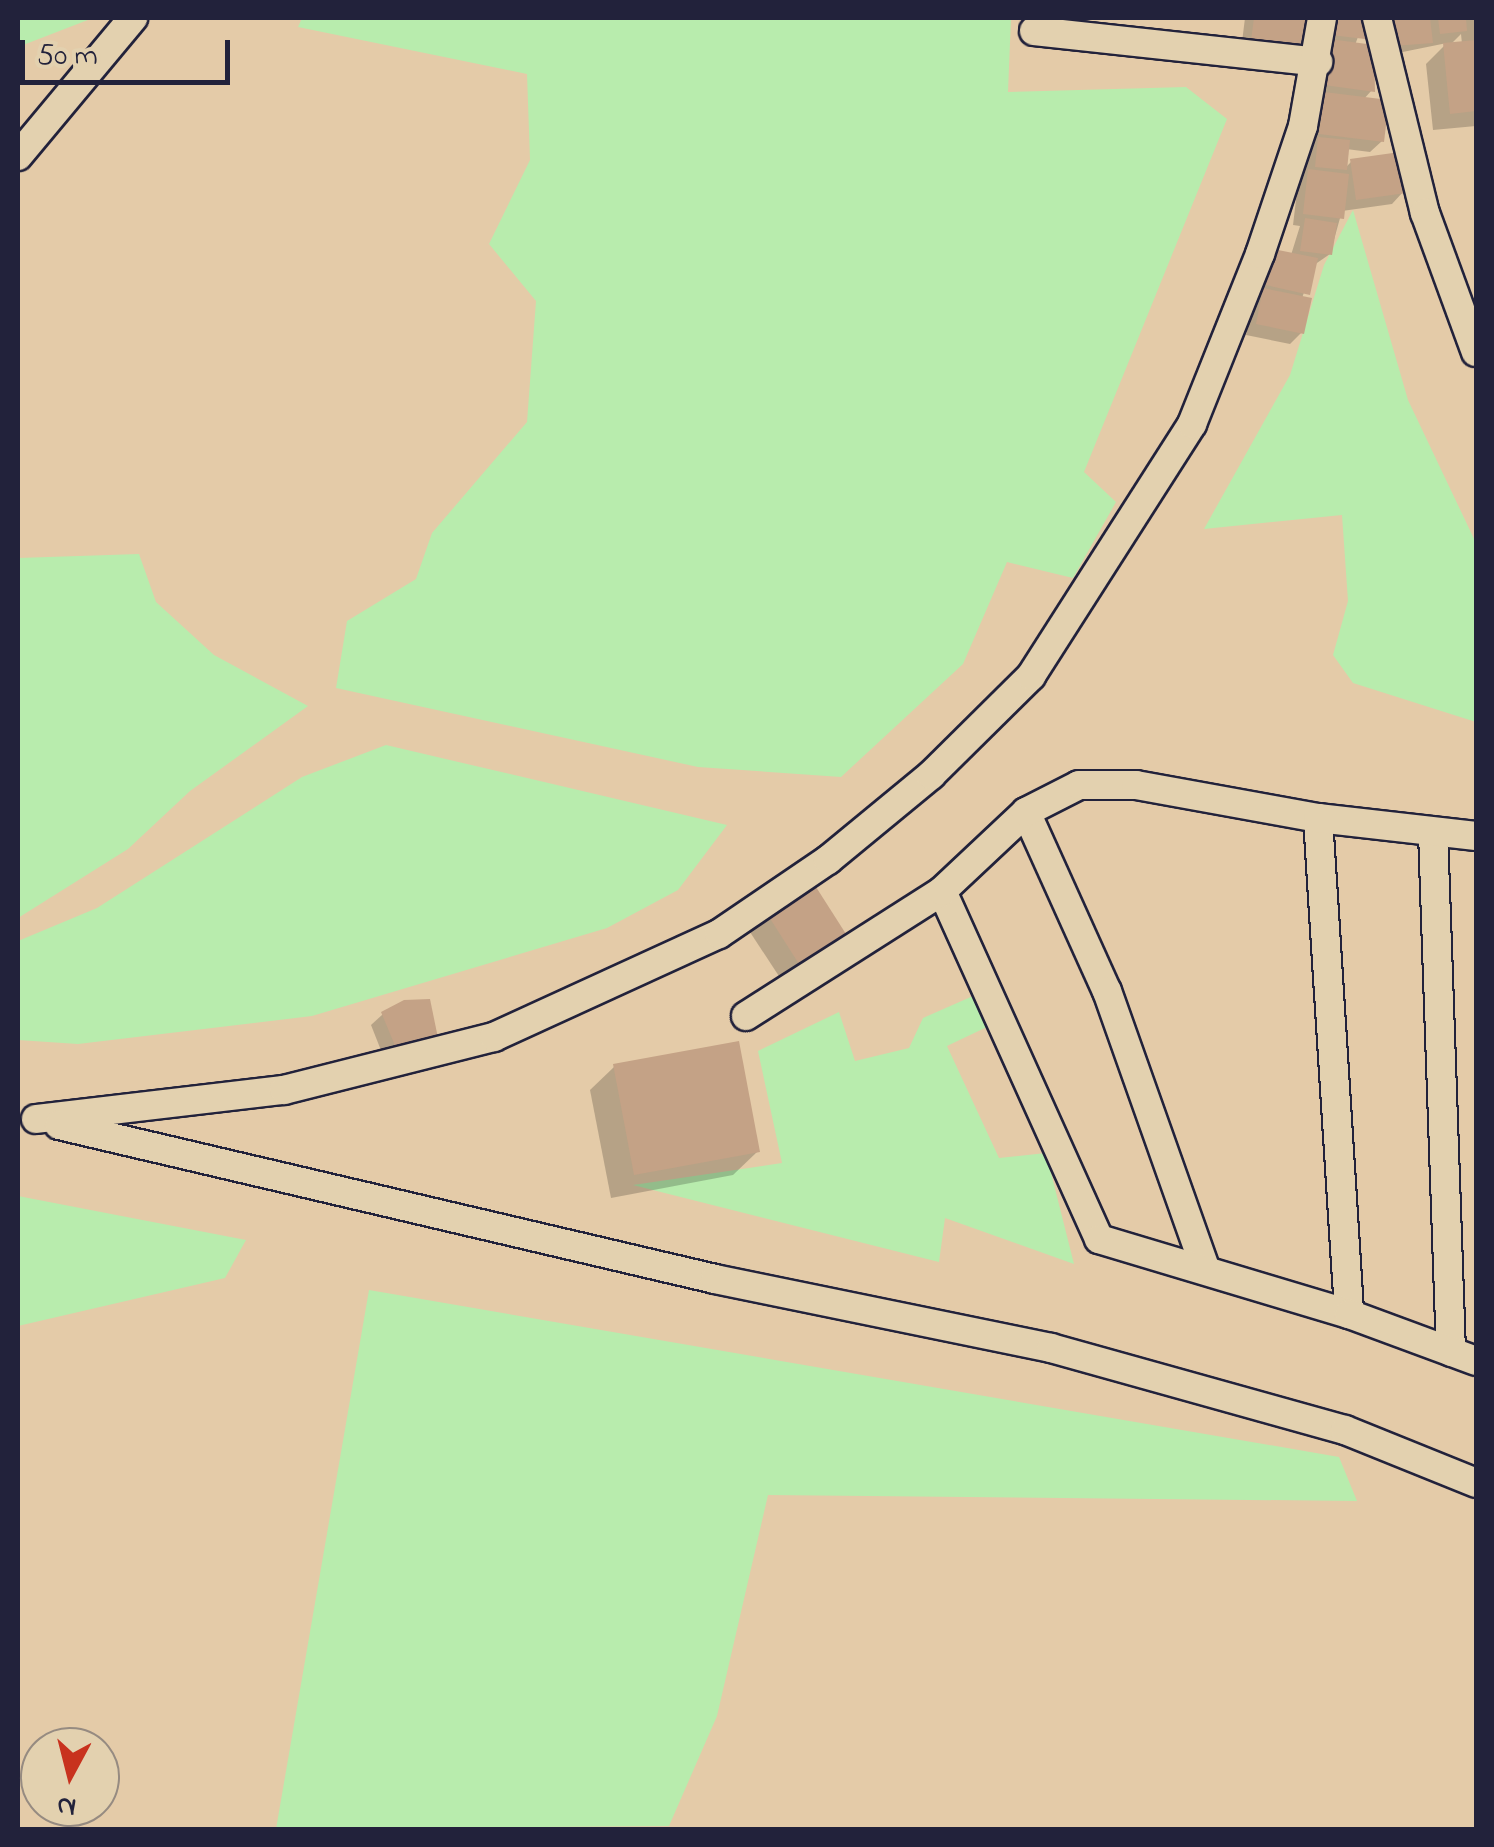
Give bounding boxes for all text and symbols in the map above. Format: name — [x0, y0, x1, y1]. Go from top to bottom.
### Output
scale bar — [25, 20, 235, 82]
text: 50 m — [37, 35, 98, 79]
north arrow — [20, 1727, 120, 1827]
text: N — [55, 1784, 78, 1827]

